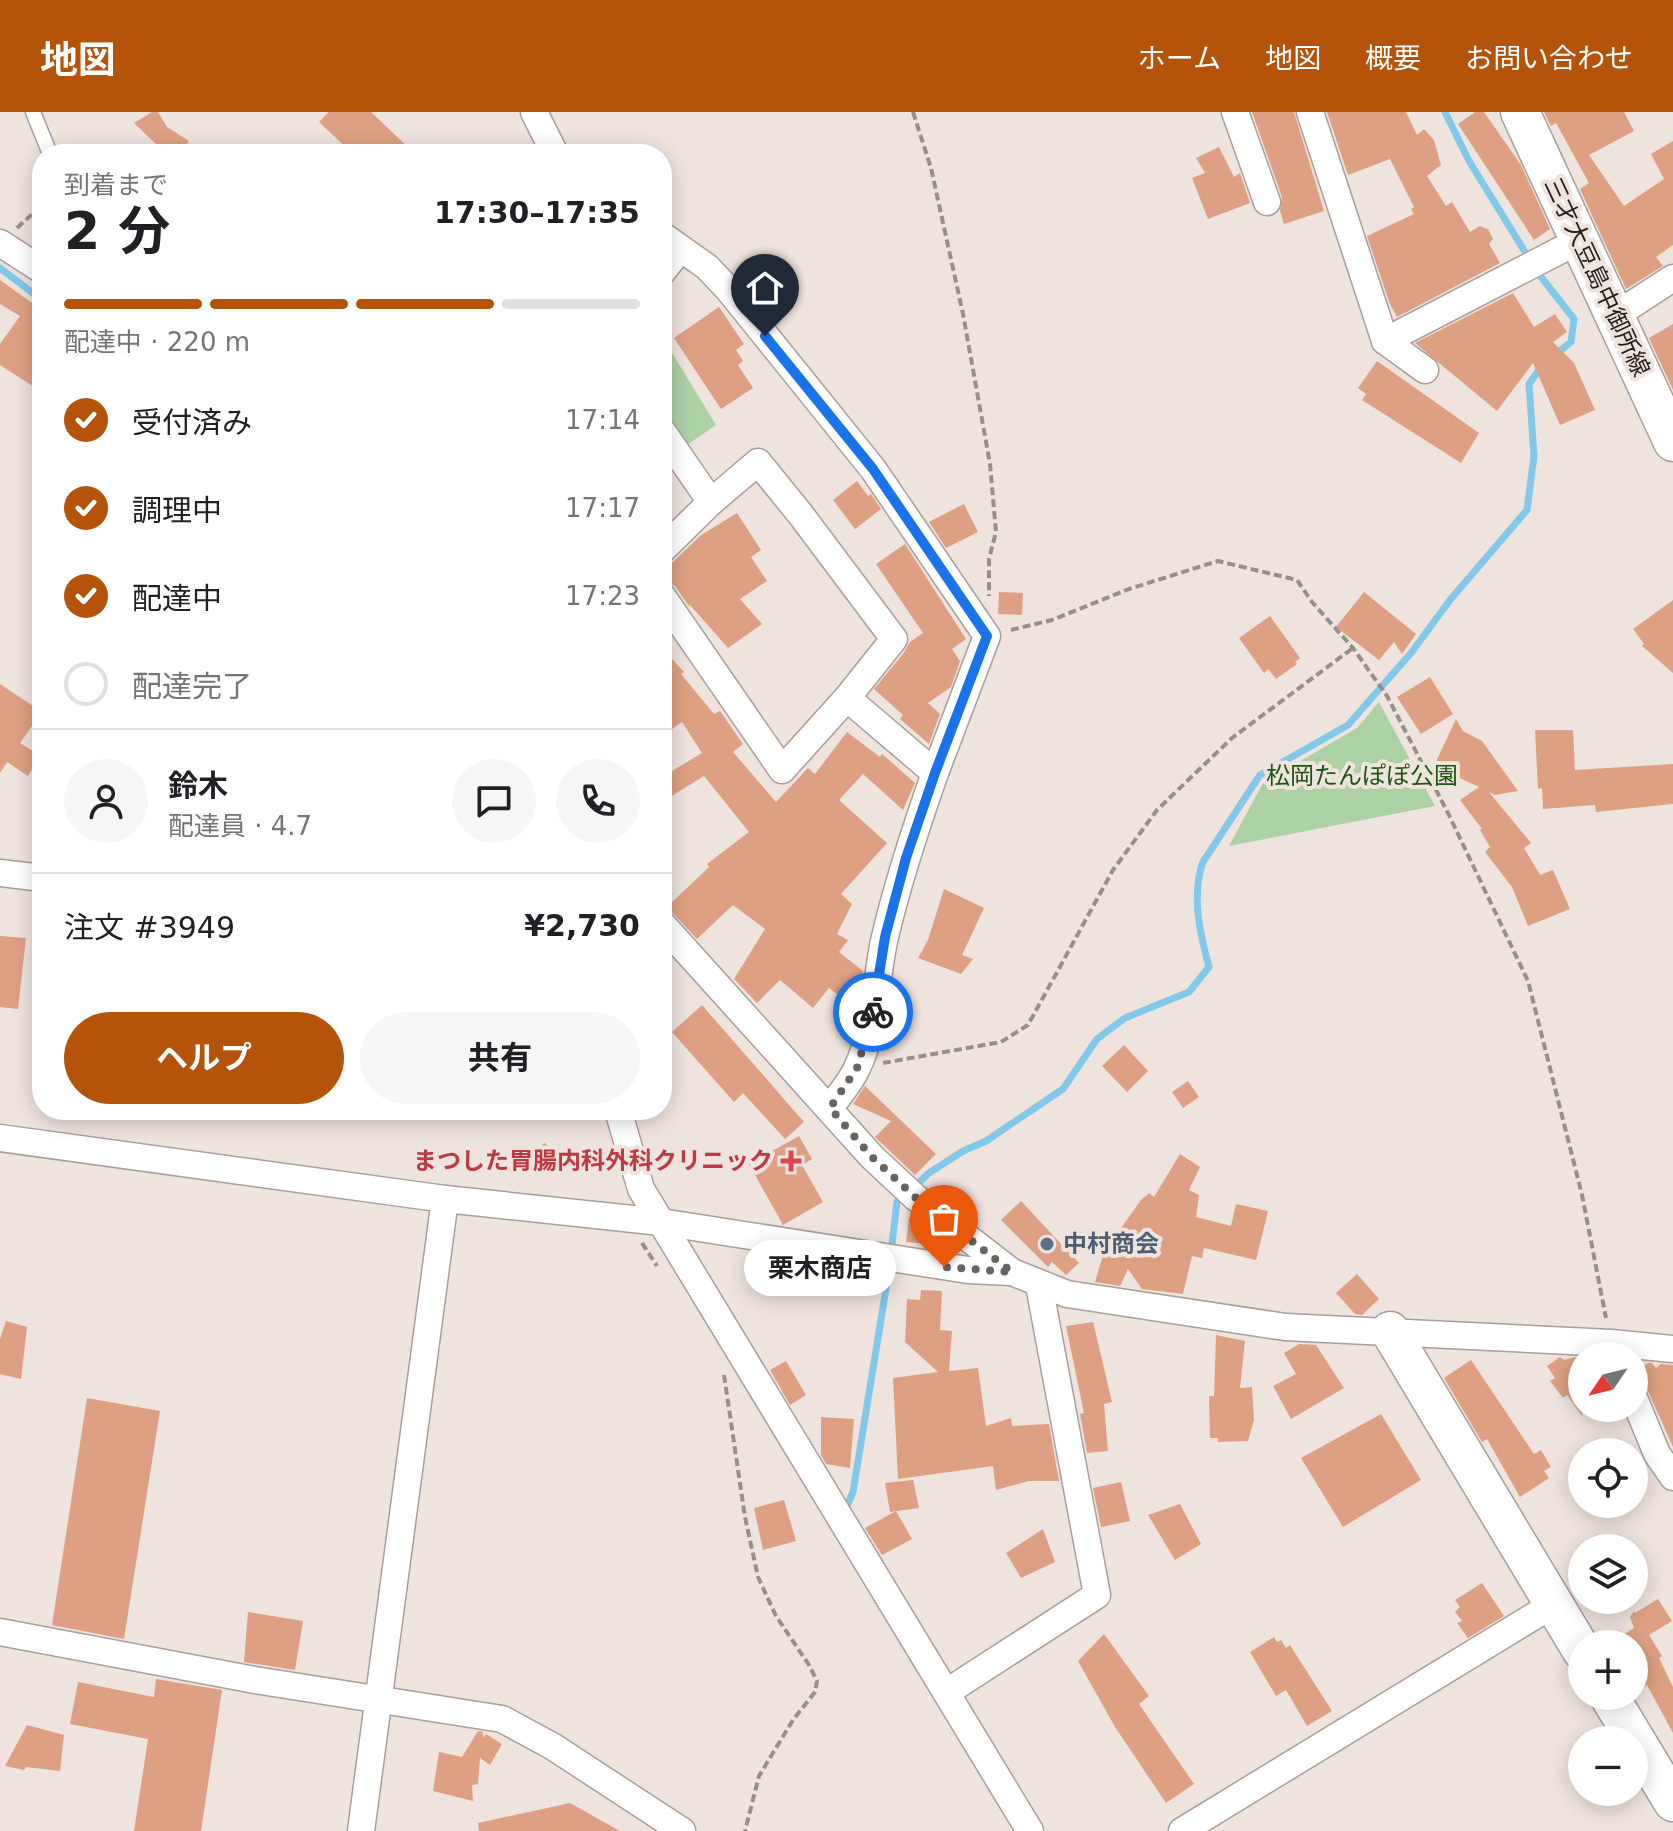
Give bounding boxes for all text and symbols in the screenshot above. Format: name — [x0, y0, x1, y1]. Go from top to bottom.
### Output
text: 地図 — [40, 38, 116, 82]
text: ホーム — [1138, 42, 1221, 75]
text: 地図 — [1265, 42, 1321, 75]
text: 概要 — [1365, 42, 1421, 75]
text: お問い合わせ — [1465, 42, 1633, 75]
text: 到着まで — [64, 170, 168, 200]
street label: 三才大豆島中御所線 — [1539, 173, 1655, 381]
text: 17:30–17:35 — [434, 195, 640, 230]
text: 2 分 — [64, 201, 170, 261]
pin — [731, 254, 799, 336]
icon: home — [743, 266, 787, 310]
text: 配達中 · 220 m — [64, 327, 250, 357]
icon: check — [64, 398, 108, 442]
text: 受付済み — [132, 405, 252, 440]
text: 17:14 — [565, 405, 640, 435]
icon: check — [64, 486, 108, 530]
text: 調理中 — [132, 493, 222, 528]
text: 17:17 — [565, 493, 640, 523]
icon: check — [64, 574, 108, 618]
text: 配達中 — [132, 581, 222, 616]
text: 17:23 — [565, 581, 640, 611]
text: 配達完了 — [132, 669, 252, 704]
button: person — [64, 759, 148, 843]
button: chat — [452, 759, 536, 843]
button: phone — [556, 759, 640, 843]
park label: 松岡たんぽぽ公園 — [1266, 762, 1458, 790]
text: 鈴木 — [168, 768, 228, 803]
text: 配達員 · 4.7 — [168, 811, 312, 841]
text: ¥2,730 — [524, 908, 640, 943]
text: 注文 #3949 — [64, 910, 235, 945]
courier — [833, 972, 913, 1052]
icon: bike — [851, 990, 895, 1034]
button: ヘルプ — [64, 1012, 344, 1104]
button: 共有 — [360, 1012, 640, 1104]
place label: まつした胃腸内科外科クリニック — [413, 1147, 773, 1175]
marker: まつした胃腸内科外科クリニック — [780, 1150, 802, 1172]
pin — [910, 1185, 978, 1267]
icon: bag — [922, 1197, 966, 1241]
place label: 中村商会 — [1063, 1230, 1159, 1258]
marker: 中村商会 — [1038, 1235, 1056, 1253]
callout: 栗木商店 — [744, 1239, 896, 1295]
text: 栗木商店 — [768, 1253, 872, 1283]
north arrow — [1568, 1342, 1648, 1422]
map controls — [1568, 1342, 1648, 1806]
button: locate — [1568, 1438, 1648, 1518]
button: layers — [1568, 1534, 1648, 1614]
button: + — [1568, 1630, 1648, 1710]
button: − — [1568, 1726, 1648, 1806]

